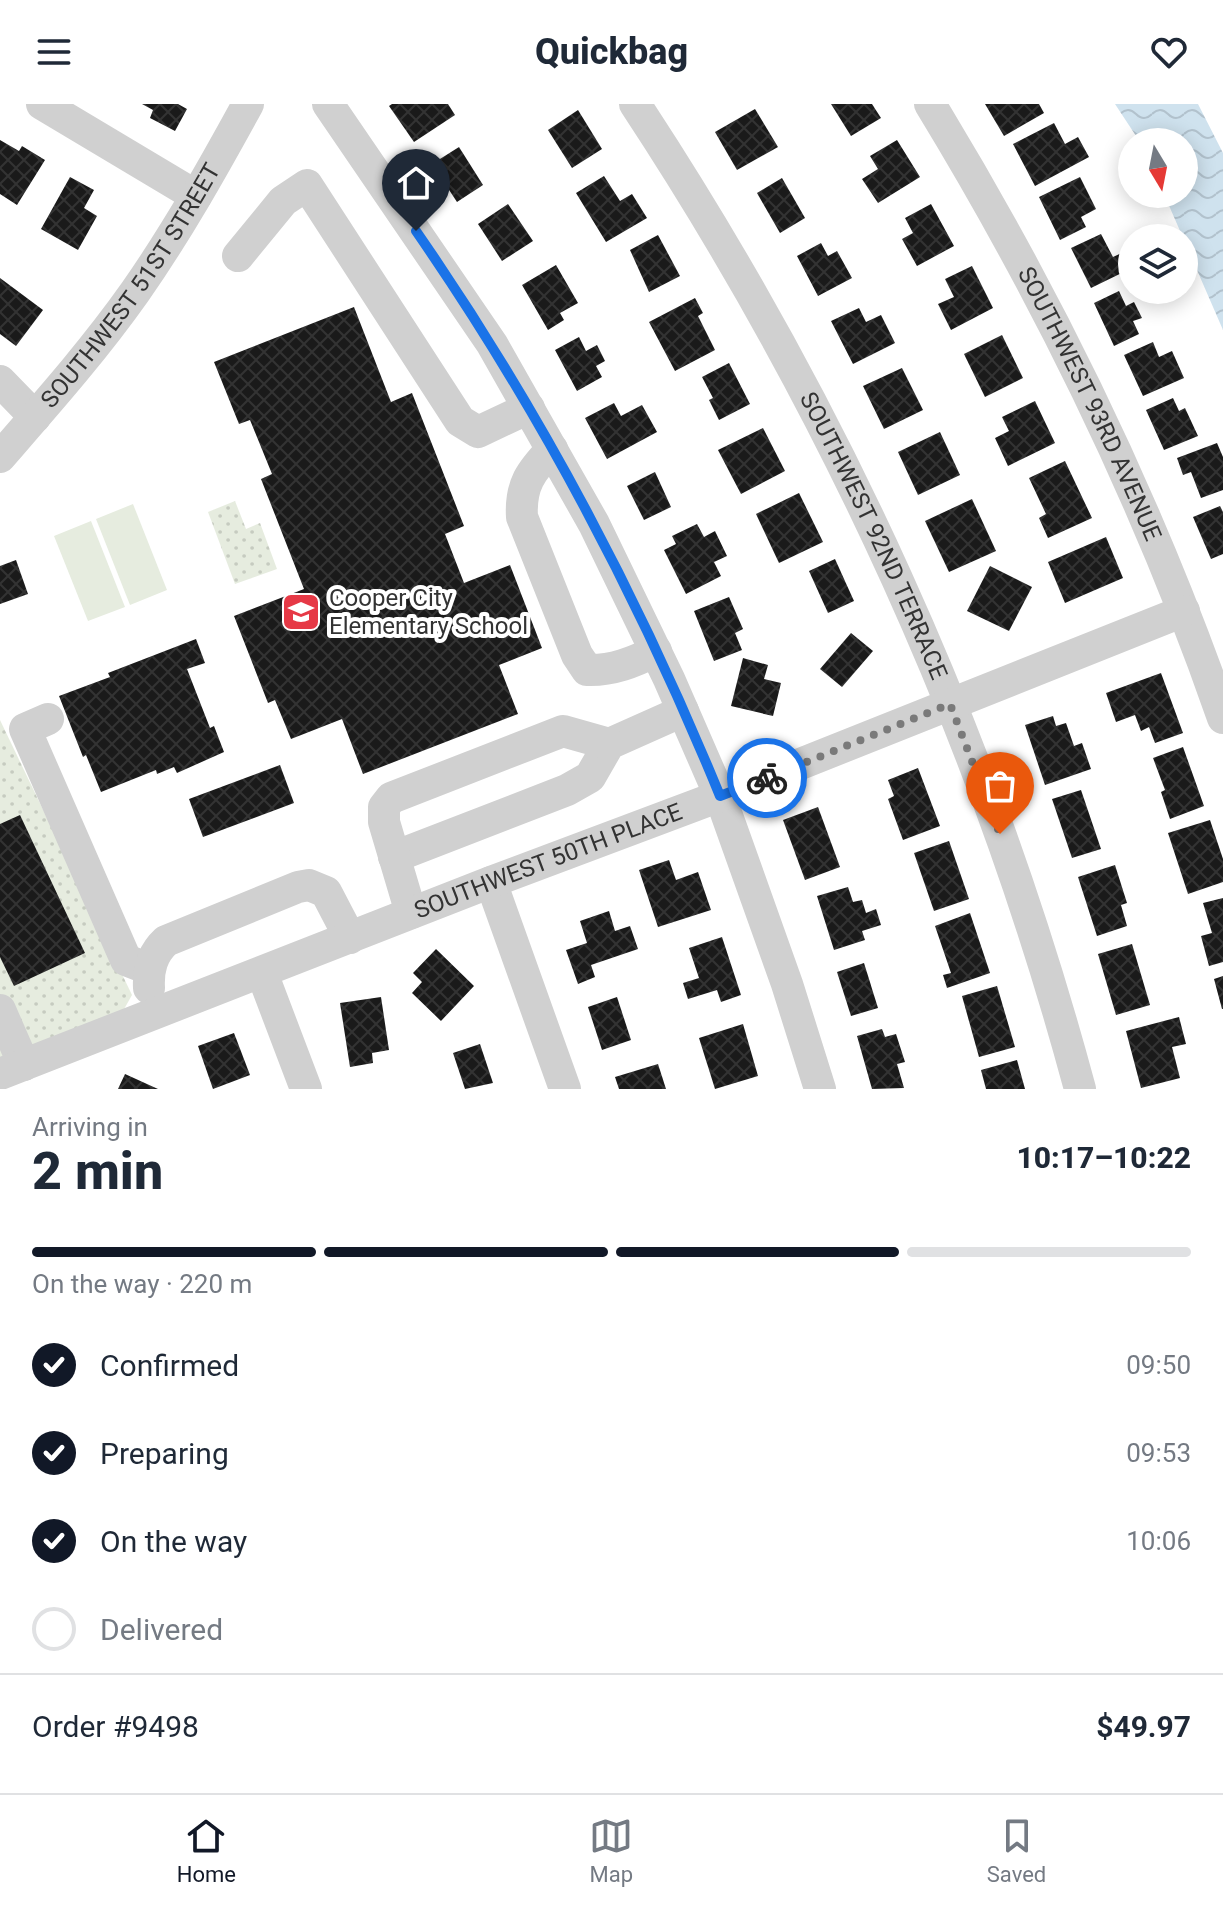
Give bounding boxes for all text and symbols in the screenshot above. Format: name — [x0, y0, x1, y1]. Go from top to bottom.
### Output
icon: menu — [32, 30, 76, 74]
icon: heart — [1147, 30, 1191, 74]
text: Quickbag — [535, 31, 688, 73]
north arrow — [1118, 128, 1198, 208]
map controls — [1118, 128, 1198, 304]
pin — [382, 149, 450, 231]
street label: SOUTHWEST 51ST STREET — [35, 158, 226, 414]
icon: home — [394, 161, 438, 205]
button: layers — [1118, 224, 1198, 304]
street label: SOUTHWEST 93RD AVENUE — [1012, 262, 1167, 545]
street label: SOUTHWEST 92ND TERRACE — [794, 387, 953, 684]
place label: Cooper City Elementary School — [329, 584, 528, 640]
school or university icon: Cooper City Elementary School — [280, 591, 322, 633]
courier — [727, 738, 807, 818]
pin — [966, 752, 1034, 834]
icon: bike — [745, 756, 789, 800]
icon: bag — [978, 764, 1022, 808]
street label: SOUTHWEST 50TH PLACE — [410, 798, 686, 925]
text: Arriving in — [32, 1112, 148, 1142]
text: 10:17–10:22 — [1016, 1140, 1191, 1175]
text: 2 min — [32, 1141, 163, 1202]
text: On the way · 220 m — [32, 1269, 252, 1299]
icon: check — [32, 1343, 76, 1387]
text: Confirmed — [100, 1348, 239, 1383]
text: 09:50 — [1126, 1350, 1191, 1380]
icon: check — [32, 1431, 76, 1475]
text: Preparing — [100, 1436, 229, 1471]
text: 09:53 — [1126, 1438, 1191, 1468]
icon: check — [32, 1519, 76, 1563]
text: On the way — [100, 1524, 247, 1559]
text: 10:06 — [1126, 1526, 1191, 1556]
text: Delivered — [100, 1612, 223, 1647]
text: Order #9498 — [32, 1709, 199, 1744]
text: $49.97 — [1096, 1709, 1191, 1744]
tab: Home — [177, 1814, 236, 1887]
tab: Map — [589, 1814, 633, 1887]
tab: Saved — [987, 1814, 1046, 1887]

